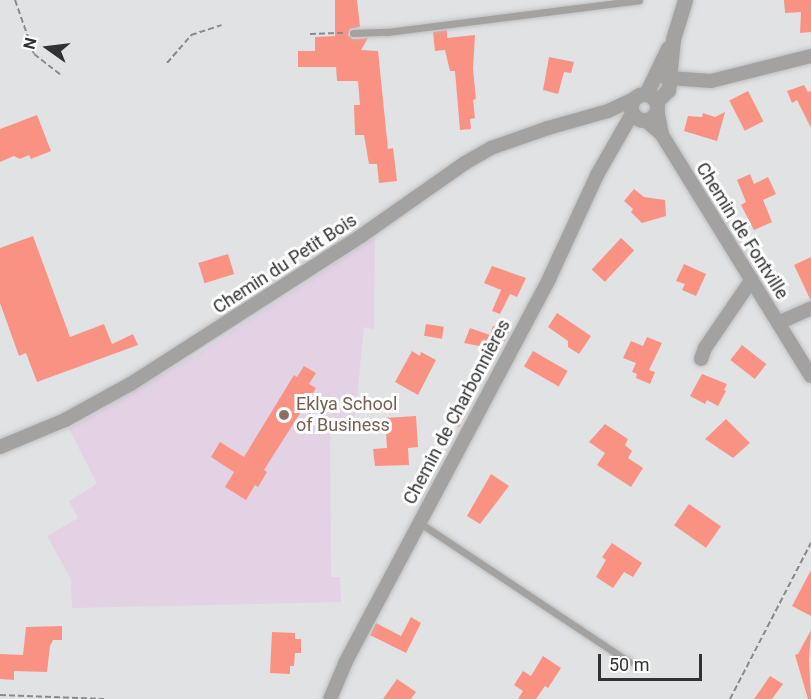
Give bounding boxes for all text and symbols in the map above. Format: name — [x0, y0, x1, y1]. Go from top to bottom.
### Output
north arrow — [18, 18, 78, 78]
text: N — [19, 36, 41, 51]
street label: Chemin de Fontville — [691, 159, 793, 303]
street label: Chemin du Petit Bois — [209, 210, 361, 318]
street label: Chemin de Charbonnières — [399, 316, 515, 508]
place label: Eklya School of Business — [296, 394, 397, 436]
marker: Eklya School of Business — [277, 408, 291, 422]
scale bar — [601, 642, 704, 680]
text: 50 m — [609, 654, 649, 675]

